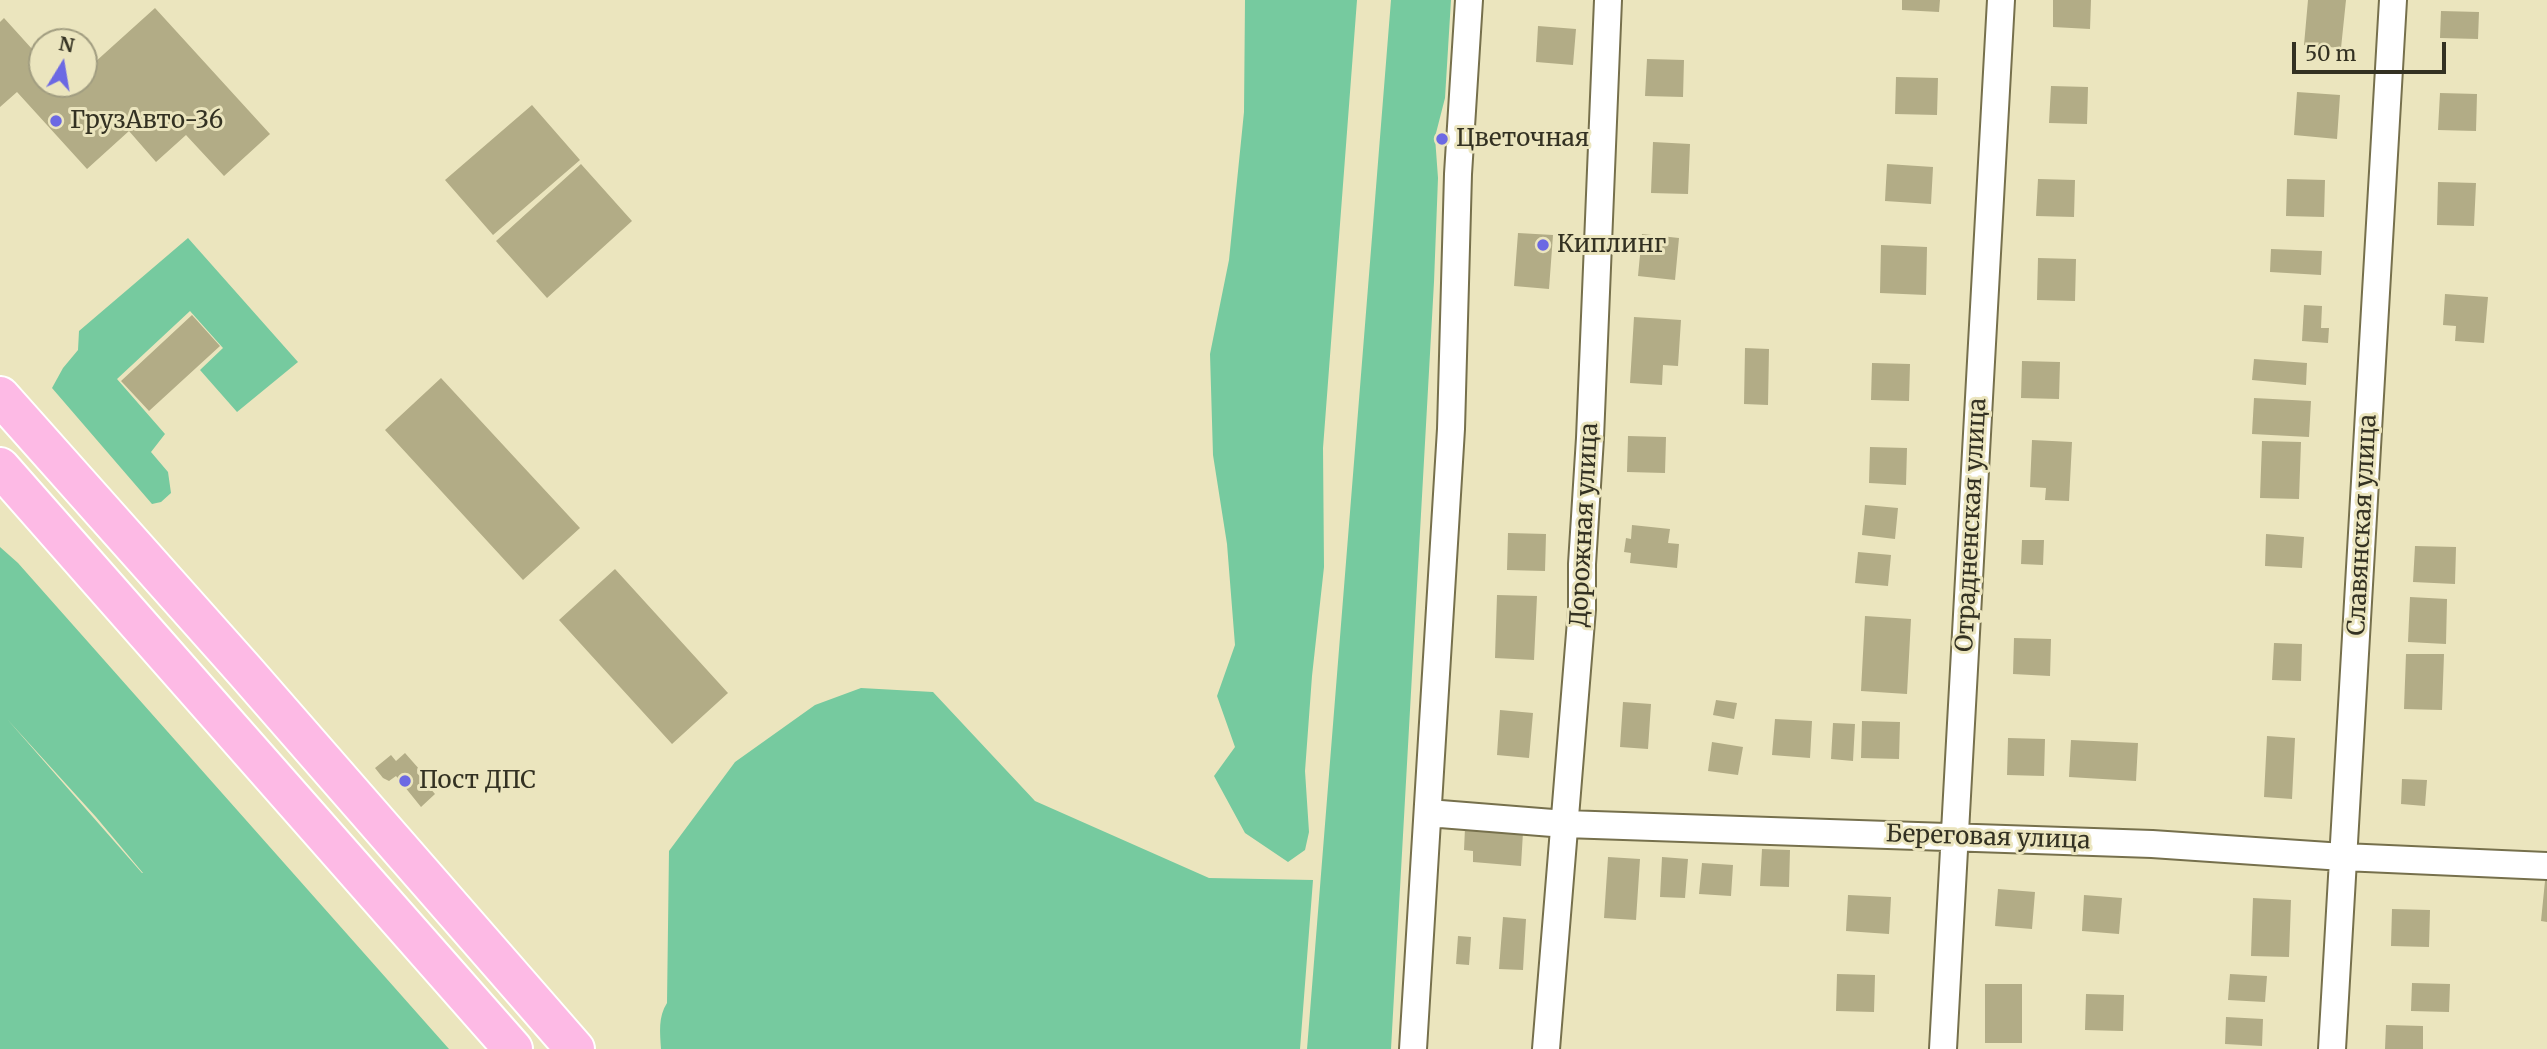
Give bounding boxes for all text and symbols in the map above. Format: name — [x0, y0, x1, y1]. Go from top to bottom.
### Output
north arrow — [28, 28, 98, 98]
scale bar — [2295, 28, 2449, 72]
text: N — [57, 31, 76, 58]
text: 50 m — [2305, 40, 2356, 67]
place label: ГрузАвто-36 — [70, 107, 223, 135]
marker: ГрузАвто-36 — [48, 113, 64, 129]
place label: Цветочная — [1456, 125, 1589, 153]
marker: Цветочная — [1434, 131, 1450, 147]
place label: Киплинг — [1557, 231, 1666, 259]
marker: Киплинг — [1535, 237, 1551, 253]
street label: Отрадненская улица — [1951, 397, 1993, 653]
street label: Славянская улица — [2343, 414, 2383, 636]
street label: Дорожная улица — [1565, 422, 1605, 628]
place label: Пост ДПС — [419, 767, 536, 795]
marker: Пост ДПС — [397, 773, 413, 789]
street label: Береговая улица — [1885, 820, 2091, 856]

